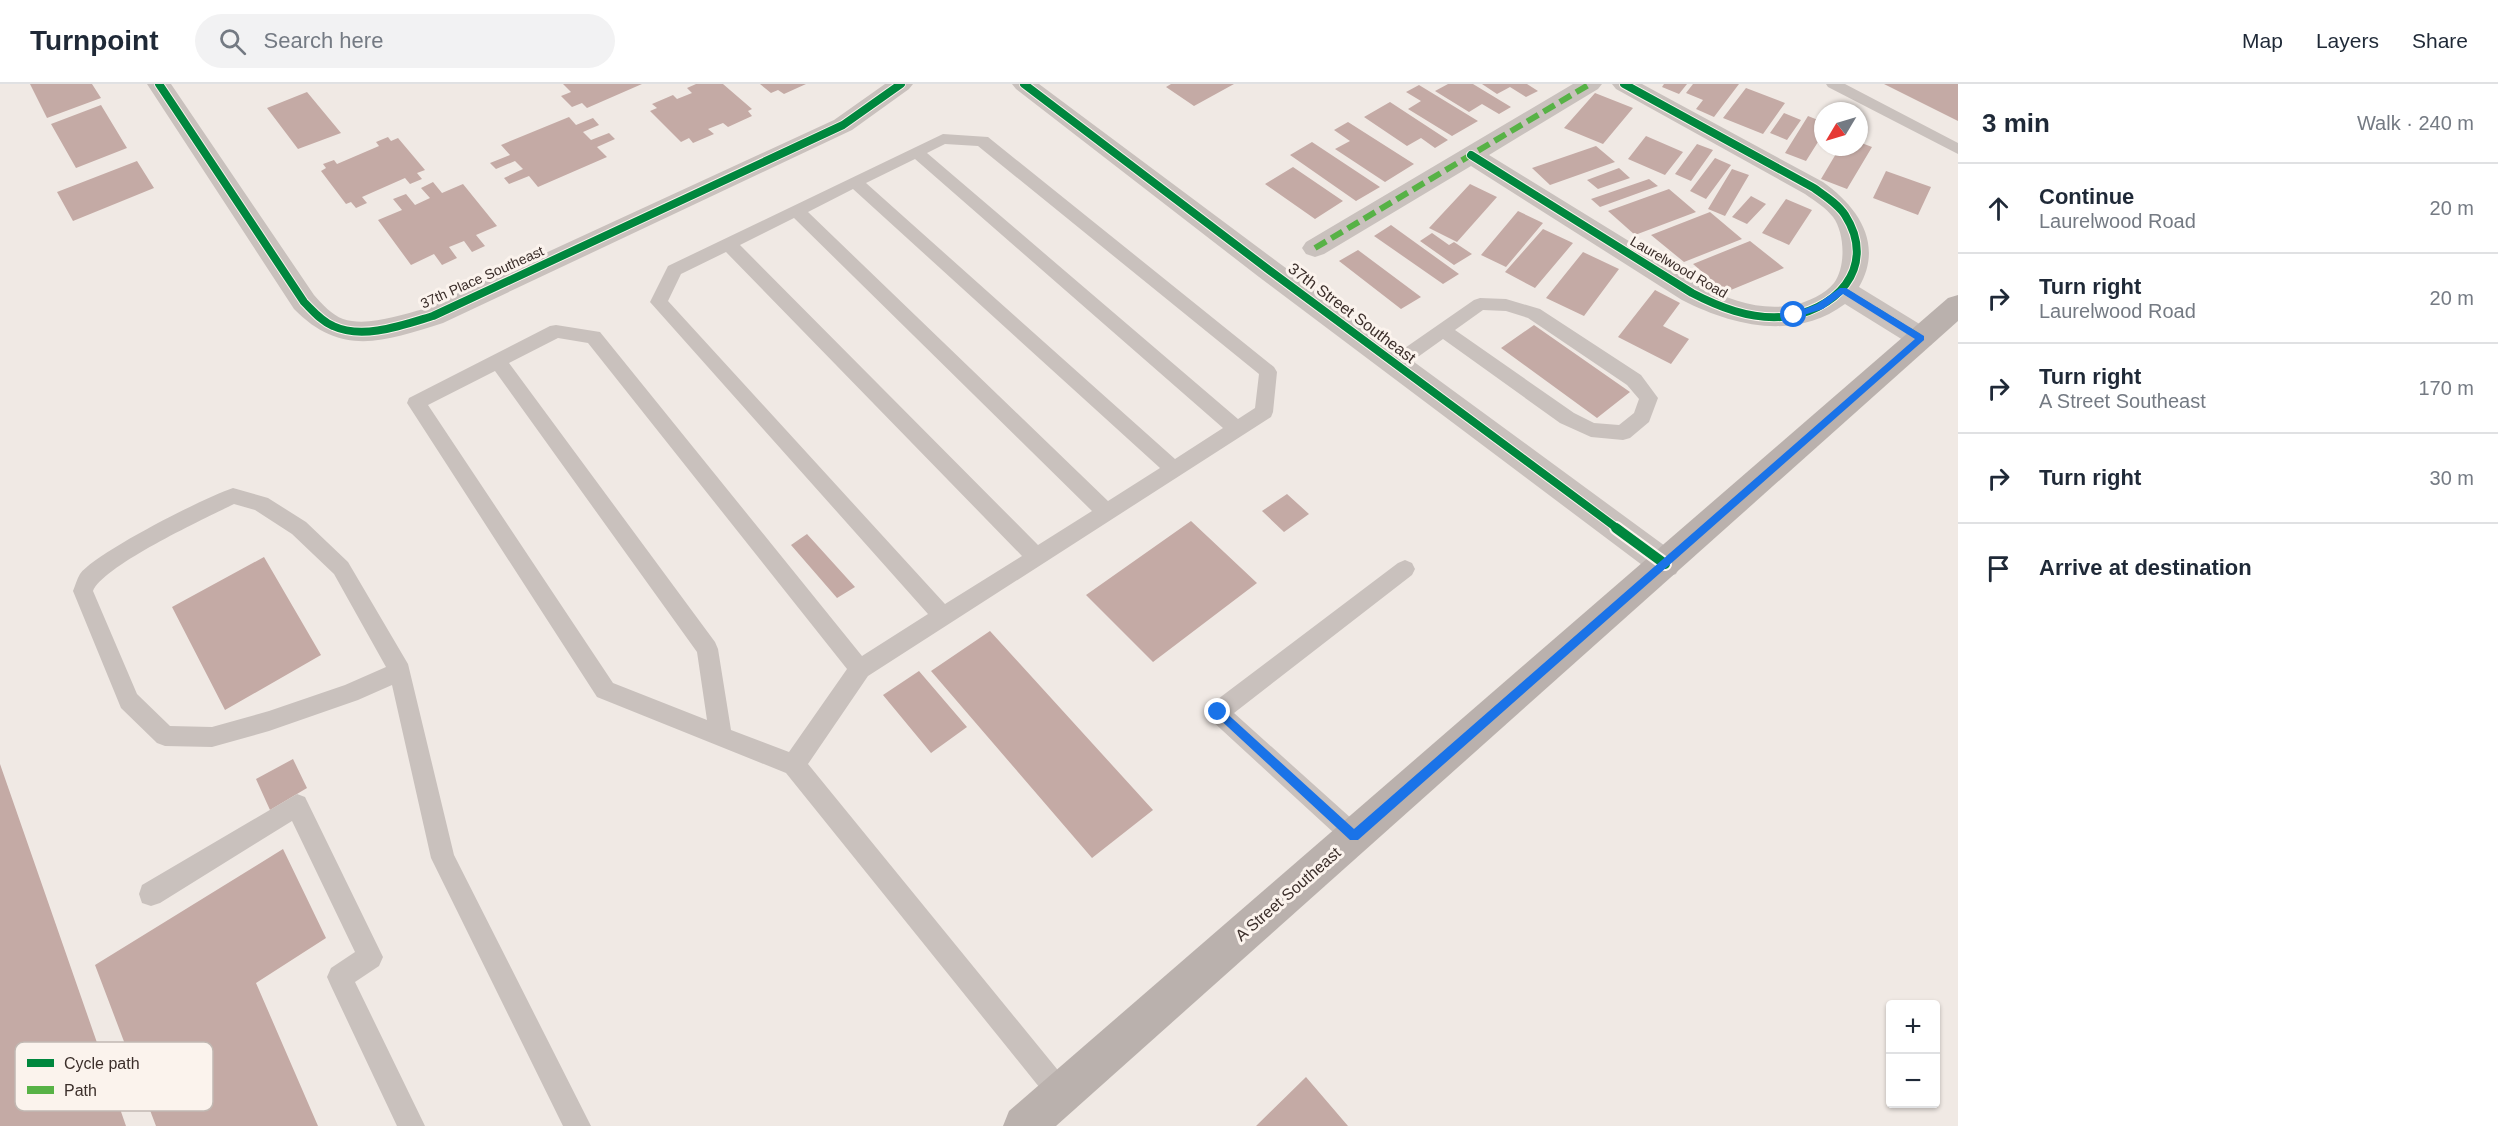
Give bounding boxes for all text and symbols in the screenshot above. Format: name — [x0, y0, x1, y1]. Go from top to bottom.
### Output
search box — [195, 14, 615, 68]
text: Turnpoint — [30, 25, 159, 56]
icon: search — [216, 25, 249, 58]
text: Search here — [264, 28, 383, 53]
text: Map — [2242, 29, 2283, 52]
text: Layers — [2316, 29, 2379, 52]
text: Share — [2412, 29, 2468, 52]
north arrow — [1814, 102, 1868, 156]
text: 3 min — [1982, 108, 2050, 138]
text: Walk · 240 m — [2357, 112, 2474, 134]
text: Continue — [2039, 184, 2134, 209]
icon: ahead — [1982, 192, 2015, 225]
text: 20 m — [2430, 197, 2474, 219]
text: Laurelwood Road — [2039, 210, 2196, 232]
street label: Laurelwood Road — [1627, 233, 1731, 301]
street label: 37th Place Southeast — [418, 243, 546, 311]
street label: 37th Street Southeast — [1285, 260, 1419, 367]
text: Turn right — [2039, 274, 2141, 299]
icon: right — [1982, 282, 2015, 315]
text: 20 m — [2430, 287, 2474, 309]
text: Laurelwood Road — [2039, 300, 2196, 322]
route start — [1780, 301, 1806, 327]
text: Turn right — [2039, 364, 2141, 389]
icon: right — [1982, 372, 2015, 405]
text: 170 m — [2418, 377, 2474, 399]
text: A Street Southeast — [2039, 390, 2206, 412]
icon: right — [1982, 462, 2015, 495]
text: Turn right — [2039, 465, 2141, 490]
text: 30 m — [2430, 467, 2474, 489]
icon: arrive — [1982, 552, 2015, 585]
text: Arrive at destination — [2039, 555, 2252, 580]
route end — [1204, 698, 1230, 724]
street label: A Street Southeast — [1232, 843, 1344, 944]
map controls — [1886, 1000, 1940, 1108]
button: + — [1886, 1000, 1940, 1054]
legend — [15, 1042, 213, 1111]
button: − — [1886, 1054, 1940, 1108]
text: Cycle path — [64, 1055, 140, 1072]
text: Path — [64, 1082, 97, 1099]

